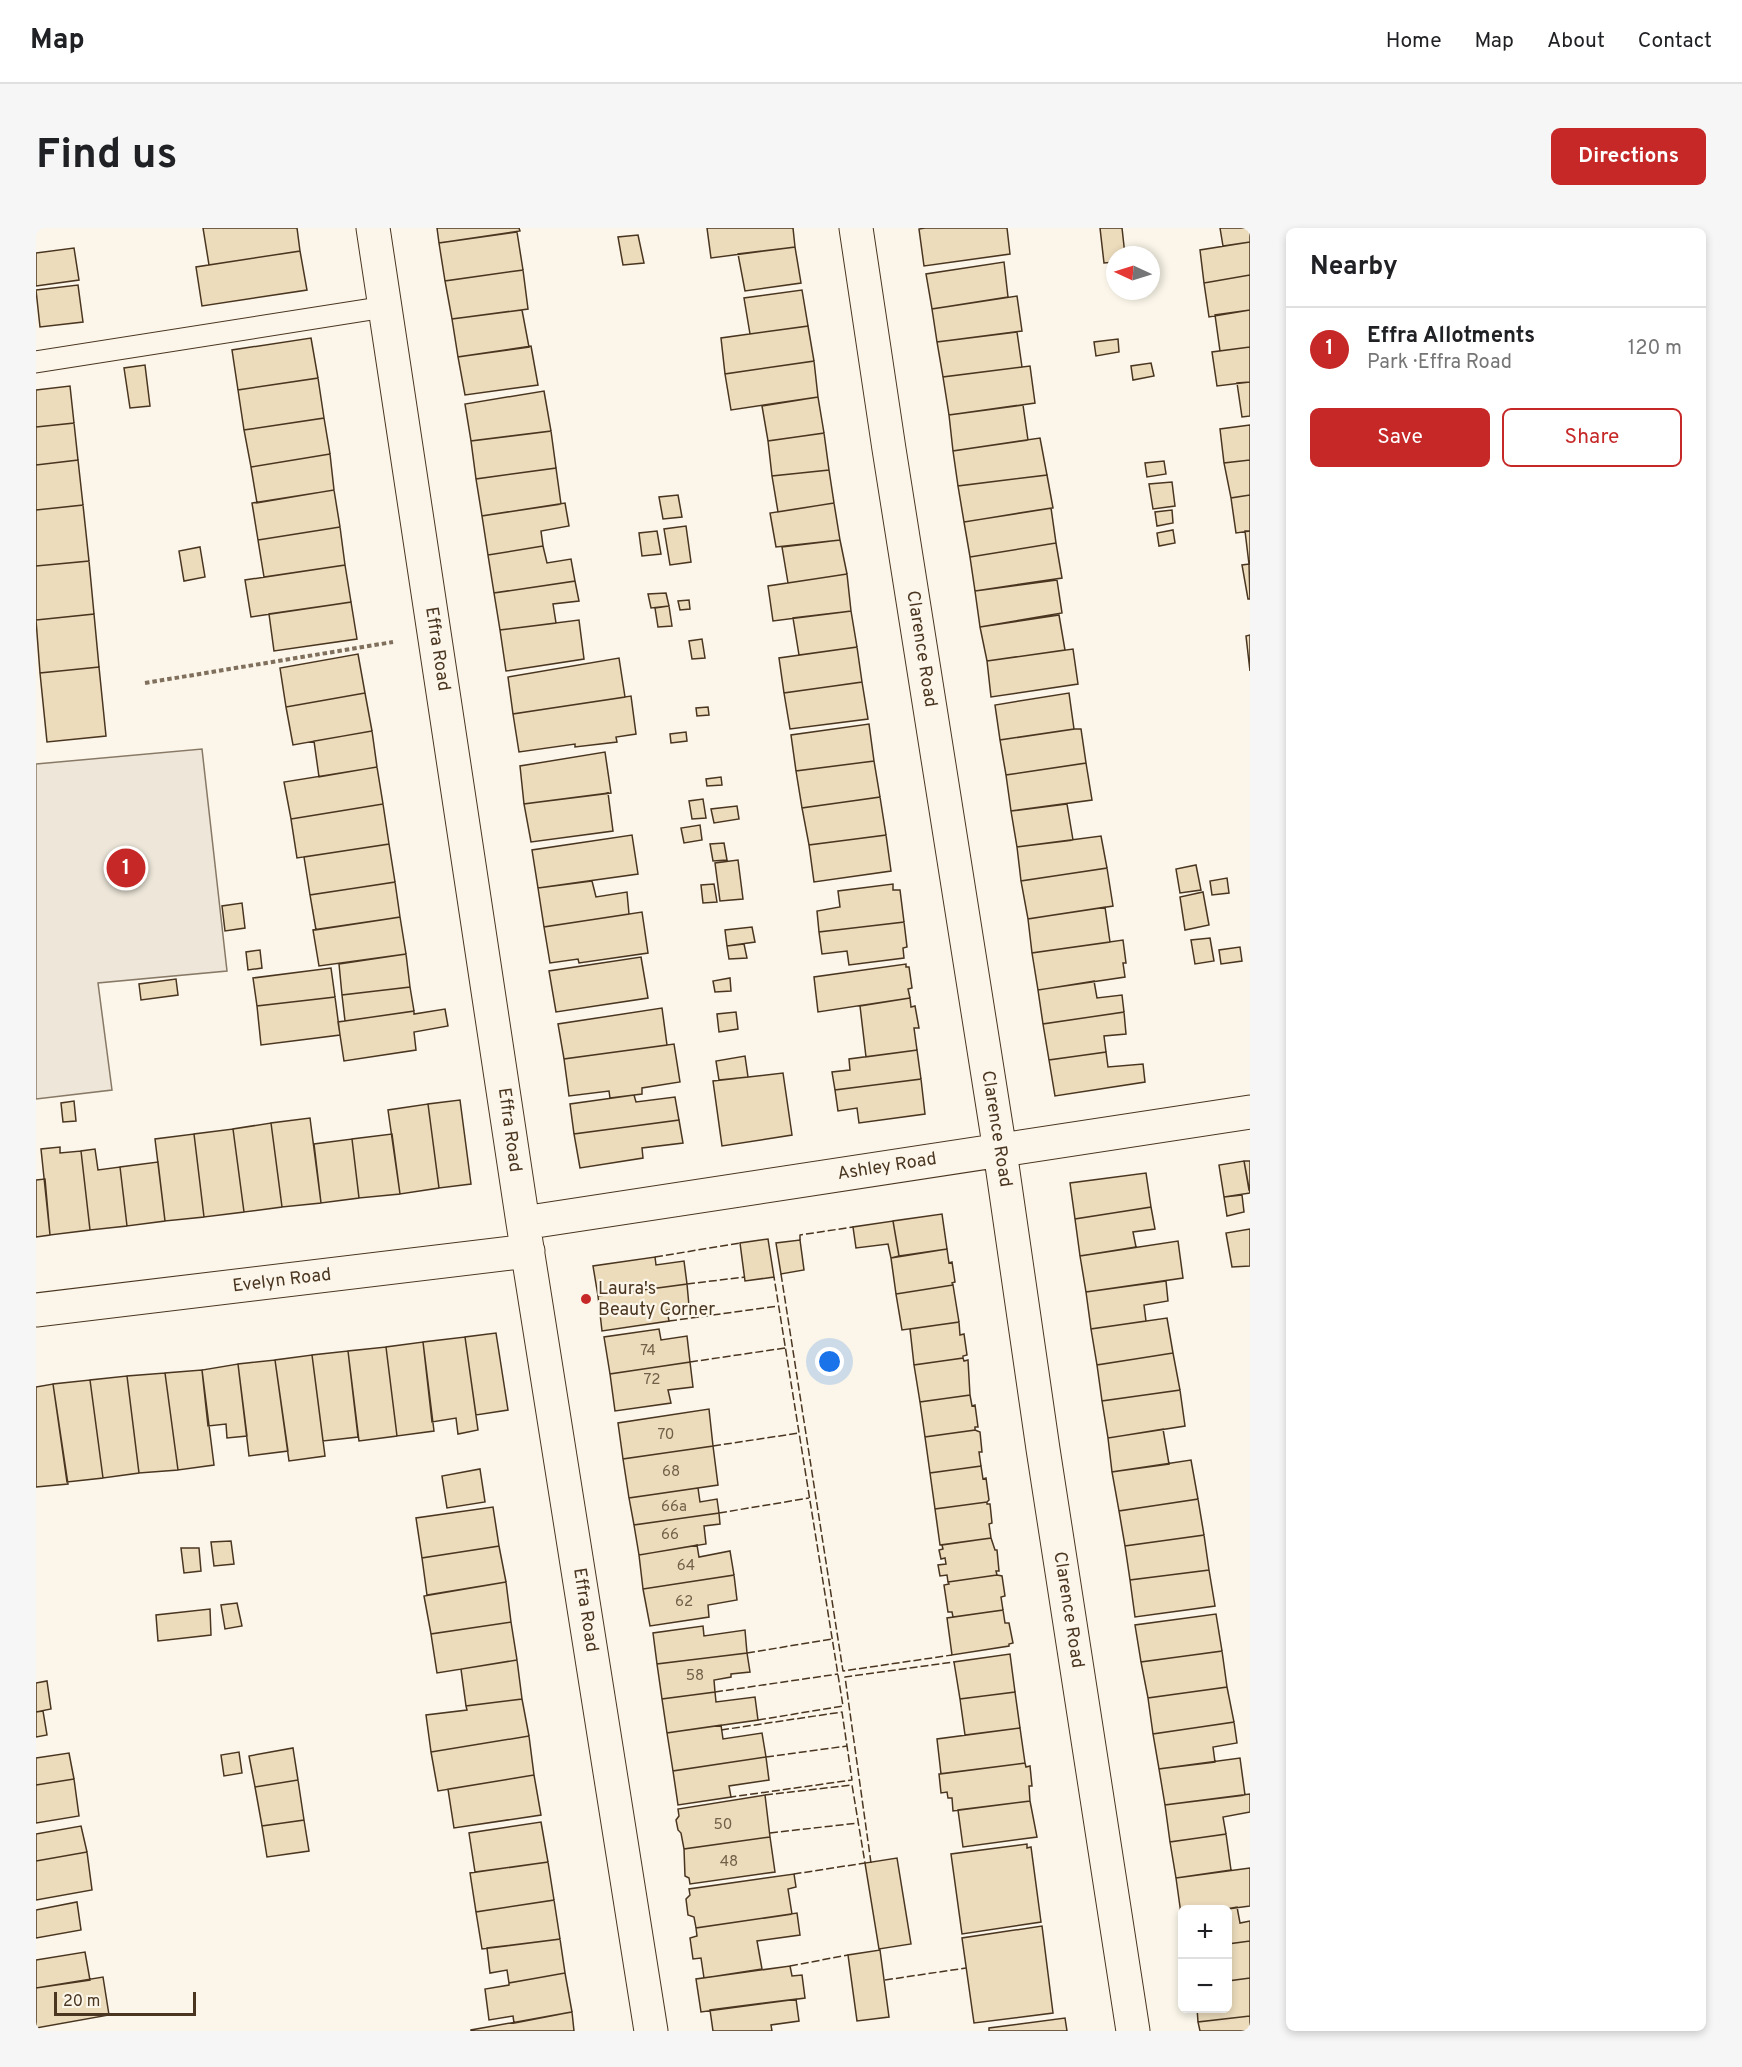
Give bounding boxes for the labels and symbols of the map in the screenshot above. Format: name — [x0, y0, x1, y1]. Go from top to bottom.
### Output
north arrow — [1106, 246, 1160, 300]
street label: Clarence Road — [900, 589, 942, 709]
street label: Effra Road — [419, 605, 455, 693]
pin: 1 — [106, 846, 146, 890]
street label: Clarence Road — [975, 1069, 1017, 1189]
street label: Effra Road — [492, 1086, 526, 1174]
street label: Ashley Road — [836, 1148, 938, 1186]
street label: Evelyn Road — [231, 1264, 333, 1298]
place label: Laura's Beauty Corner — [598, 1278, 715, 1322]
marker: Laura's Beauty Corner — [579, 1292, 593, 1306]
house number: 74 — [640, 1342, 656, 1361]
your location — [815, 1347, 844, 1376]
house number: 72 — [644, 1371, 660, 1390]
house number: 70 — [657, 1426, 675, 1445]
house number: 68 — [662, 1463, 680, 1482]
house number: 66a — [661, 1498, 687, 1517]
house number: 66 — [661, 1526, 679, 1545]
street label: Clarence Road — [1047, 1550, 1089, 1670]
house number: 64 — [677, 1557, 695, 1576]
street label: Effra Road — [567, 1566, 603, 1654]
house number: 62 — [675, 1593, 693, 1612]
house number: 58 — [686, 1667, 704, 1686]
house number: 50 — [714, 1816, 732, 1835]
house number: 48 — [720, 1853, 738, 1872]
scale bar — [54, 1989, 196, 2016]

